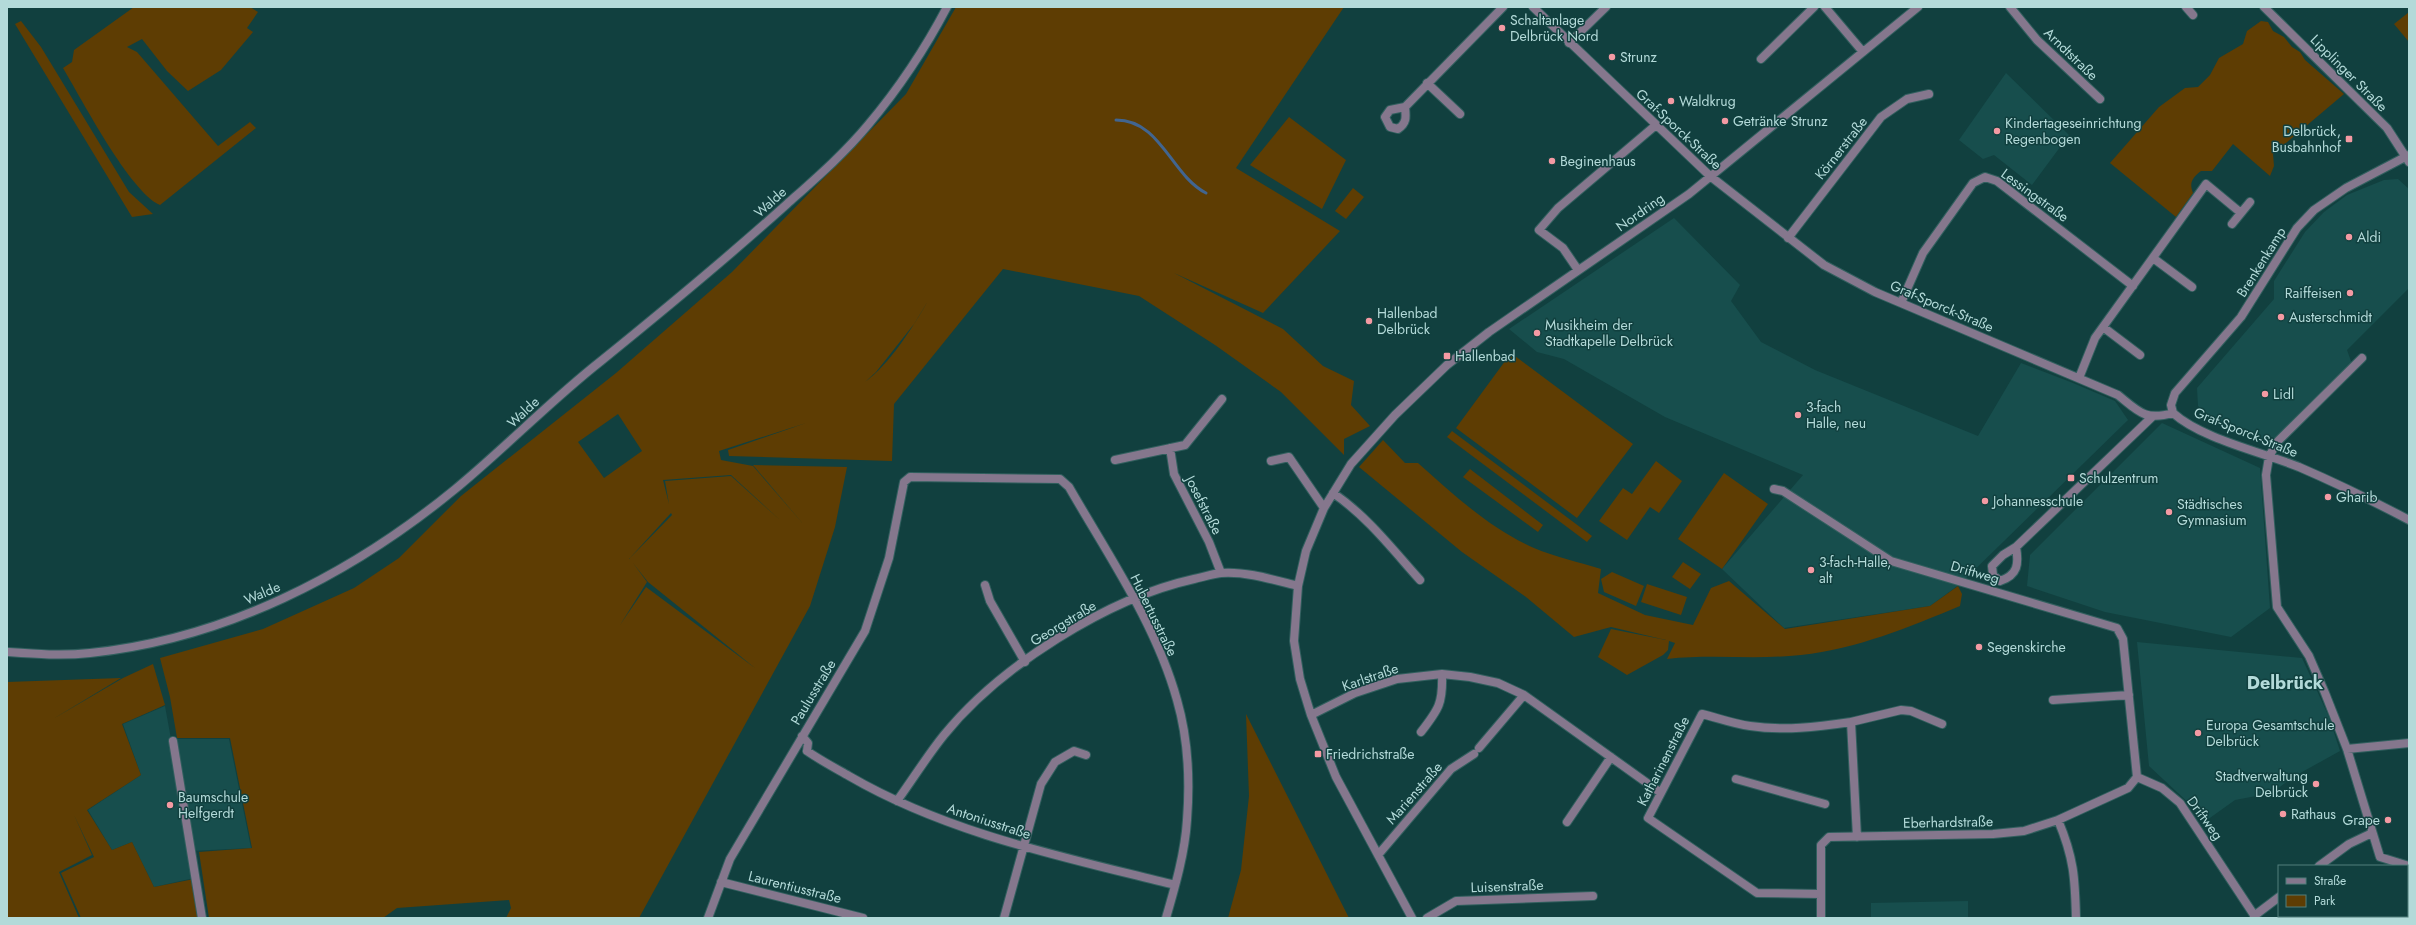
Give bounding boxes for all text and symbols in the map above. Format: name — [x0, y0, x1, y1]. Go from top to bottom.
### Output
place label: Schaltanlage Delbrück Nord — [1510, 10, 1598, 46]
marker: Schaltanlage Delbrück Nord — [1497, 23, 1507, 33]
street label: Arndtstraße — [2039, 23, 2103, 85]
street label: Lipplinger Straße — [2306, 30, 2392, 116]
place label: Strunz — [1620, 47, 1658, 67]
marker: Strunz — [1607, 52, 1617, 62]
street label: Graf-Sporck-Straße — [1632, 84, 1726, 174]
place label: Waldkrug — [1679, 91, 1736, 111]
marker: Waldkrug — [1666, 96, 1676, 106]
place label: Getränke Strunz — [1733, 111, 1828, 131]
street label: Körnerstraße — [1810, 112, 1872, 184]
place label: Kindertageseinrichtung Regenbogen — [2005, 113, 2142, 149]
marker: Getränke Strunz — [1720, 116, 1730, 126]
place label: Delbrück, Busbahnhof — [2272, 121, 2342, 157]
marker: Kindertageseinrichtung Regenbogen — [1992, 126, 2002, 136]
marker: Delbrück, Busbahnhof — [2344, 134, 2354, 144]
place label: Beginenhaus — [1560, 151, 1636, 171]
marker: Beginenhaus — [1547, 156, 1557, 166]
street label: Lessingstraße — [1997, 164, 2073, 226]
street label: Walde — [749, 182, 791, 222]
street label: Nordring — [1612, 188, 1668, 236]
street label: Brenkenkamp — [2232, 223, 2290, 301]
place label: Aldi — [2357, 227, 2381, 247]
marker: Aldi — [2344, 232, 2354, 242]
street label: Graf-Sporck-Straße — [1887, 275, 1997, 337]
place label: Raiffeisen — [2285, 283, 2342, 303]
marker: Raiffeisen — [2345, 288, 2355, 298]
place label: Hallenbad Delbrück — [1377, 303, 1437, 339]
place label: Austerschmidt — [2289, 307, 2373, 327]
marker: Austerschmidt — [2276, 312, 2286, 322]
place label: Musikheim der Stadtkapelle Delbrück — [1545, 315, 1674, 351]
marker: Hallenbad Delbrück — [1364, 316, 1374, 326]
marker: Musikheim der Stadtkapelle Delbrück — [1532, 328, 1542, 338]
place label: Hallenbad — [1455, 346, 1515, 366]
marker: Hallenbad — [1442, 351, 1452, 361]
place label: Lidl — [2273, 384, 2294, 404]
marker: Lidl — [2260, 389, 2270, 399]
street label: Walde — [502, 392, 544, 432]
place label: 3-fach Halle, neu — [1806, 397, 1866, 433]
street label: Graf-Sporck-Straße — [2191, 402, 2301, 462]
marker: 3-fach Halle, neu — [1793, 410, 1803, 420]
place label: Schulzentrum — [2079, 468, 2159, 488]
street label: Josefstraße — [1180, 470, 1227, 538]
marker: Schulzentrum — [2066, 473, 2076, 483]
place label: Gharib — [2336, 487, 2377, 507]
place label: Johannesschule — [1991, 491, 2083, 511]
marker: Gharib — [2323, 492, 2333, 502]
place label: Städtisches Gymnasium — [2177, 494, 2247, 530]
marker: Johannesschule — [1980, 496, 1990, 506]
marker: Städtisches Gymnasium — [2164, 507, 2174, 517]
place label: 3-fach-Halle, alt — [1819, 552, 1891, 588]
street label: Driftweg — [1948, 556, 2002, 588]
marker: 3-fach-Halle, alt — [1806, 565, 1816, 575]
street label: Hubertusstraße — [1125, 570, 1183, 660]
street label: Walde — [241, 576, 283, 610]
street label: Georgstraße — [1026, 595, 1100, 651]
place label: Segenskirche — [1987, 637, 2066, 657]
marker: Segenskirche — [1974, 642, 1984, 652]
street label: Paulusstraße — [786, 655, 840, 729]
street label: Karlstraße — [1339, 658, 1401, 696]
district label: Delbrück — [2247, 670, 2324, 696]
street label: Katharinenstraße — [1632, 713, 1694, 809]
place label: Europa Gesamtschule Delbrück — [2206, 715, 2334, 751]
marker: Europa Gesamtschule Delbrück — [2193, 728, 2203, 738]
place label: Friedrichstraße — [1326, 744, 1415, 764]
marker: Friedrichstraße — [1313, 749, 1323, 759]
street label: Marienstraße — [1381, 757, 1447, 829]
place label: Stadtverwaltung Delbrück — [2215, 766, 2309, 802]
marker: Stadtverwaltung Delbrück — [2311, 779, 2321, 789]
place label: Baumschule Helfgerdt — [178, 787, 248, 823]
street label: Driftweg — [2182, 792, 2228, 844]
street label: Antoniusstraße — [944, 798, 1034, 844]
marker: Baumschule Helfgerdt — [165, 800, 175, 810]
place label: Rathaus — [2291, 804, 2336, 824]
marker: Rathaus — [2278, 809, 2288, 819]
place label: Grape — [2342, 810, 2380, 830]
street label: Eberhardstraße — [1903, 811, 1993, 833]
marker: Grape — [2383, 815, 2393, 825]
legend — [2278, 865, 2408, 917]
street label: Laurentiusstraße — [746, 866, 844, 908]
text: Straße — [2314, 872, 2346, 890]
street label: Luisenstraße — [1470, 875, 1544, 897]
text: Park — [2314, 892, 2336, 910]

